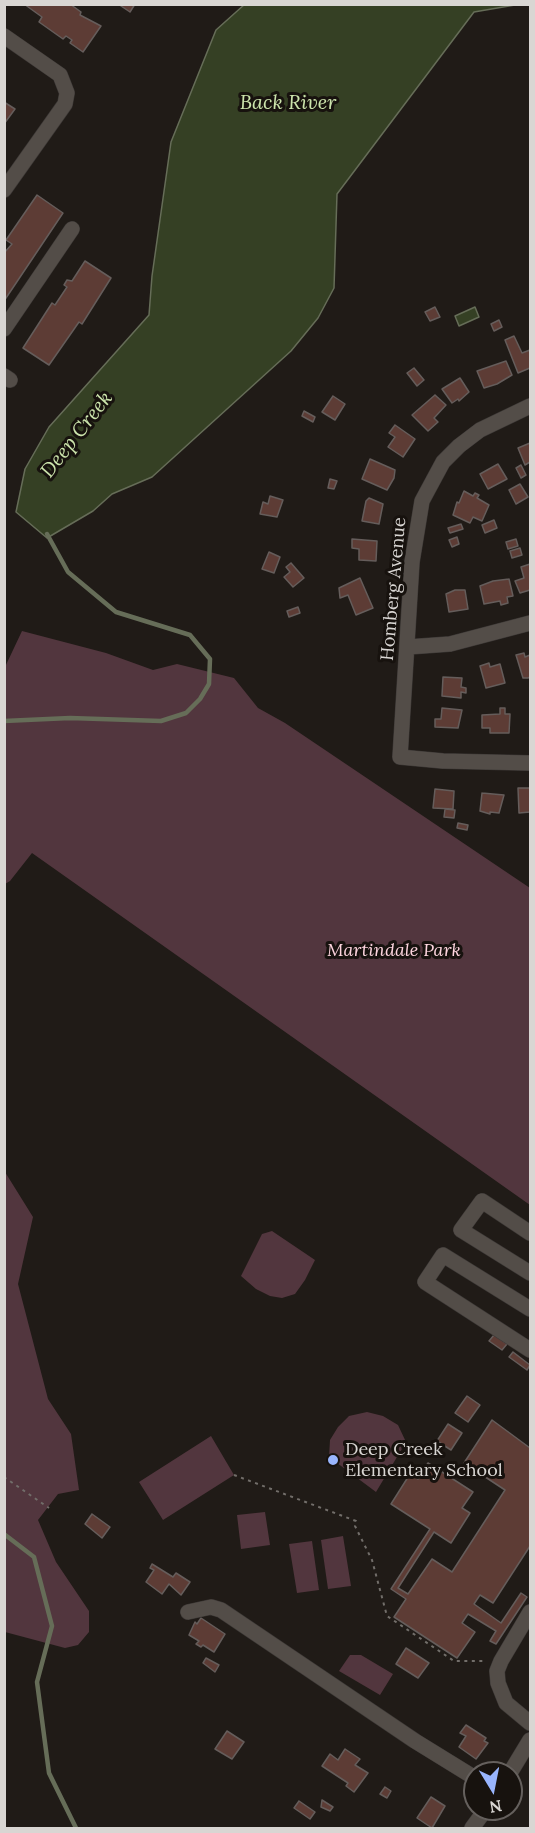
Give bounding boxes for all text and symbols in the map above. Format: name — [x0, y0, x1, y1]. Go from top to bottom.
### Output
water label: Back River — [240, 91, 336, 115]
water label: Deep Creek — [36, 387, 118, 483]
street label: Homberg Avenue — [377, 516, 411, 662]
park label: Martindale Park — [327, 940, 461, 962]
place label: Deep Creek Elementary School — [345, 1439, 503, 1482]
marker: Deep Creek Elementary School — [326, 1453, 340, 1467]
north arrow — [463, 1761, 523, 1821]
text: N — [488, 1796, 504, 1818]

